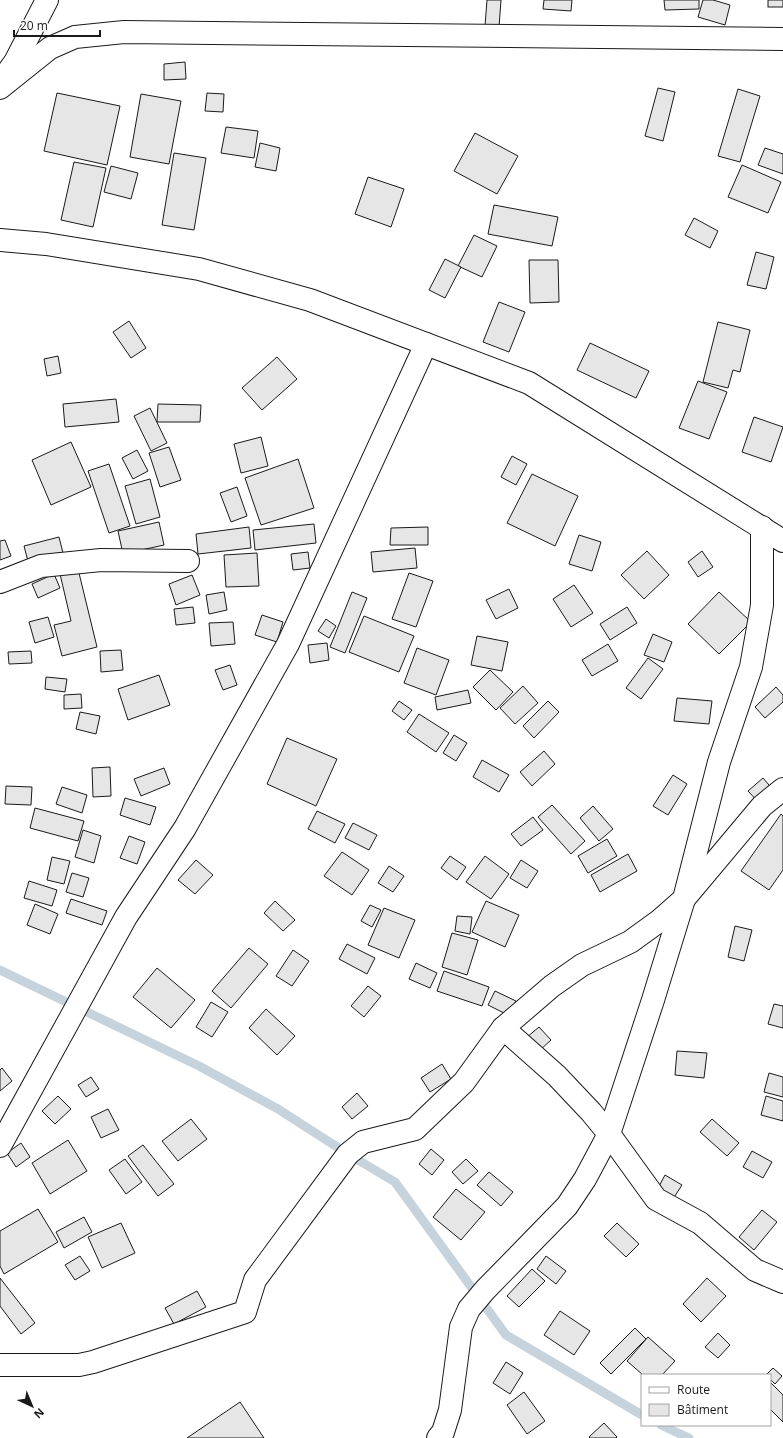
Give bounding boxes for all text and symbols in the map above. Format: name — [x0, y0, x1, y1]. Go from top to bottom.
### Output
scale bar — [14, 12, 100, 38]
text: 20 m — [20, 17, 48, 34]
legend — [641, 1374, 771, 1426]
text: Route — [677, 1381, 710, 1398]
north arrow — [12, 1386, 52, 1426]
text: Bâtiment — [677, 1401, 728, 1418]
text: N — [31, 1405, 48, 1422]

